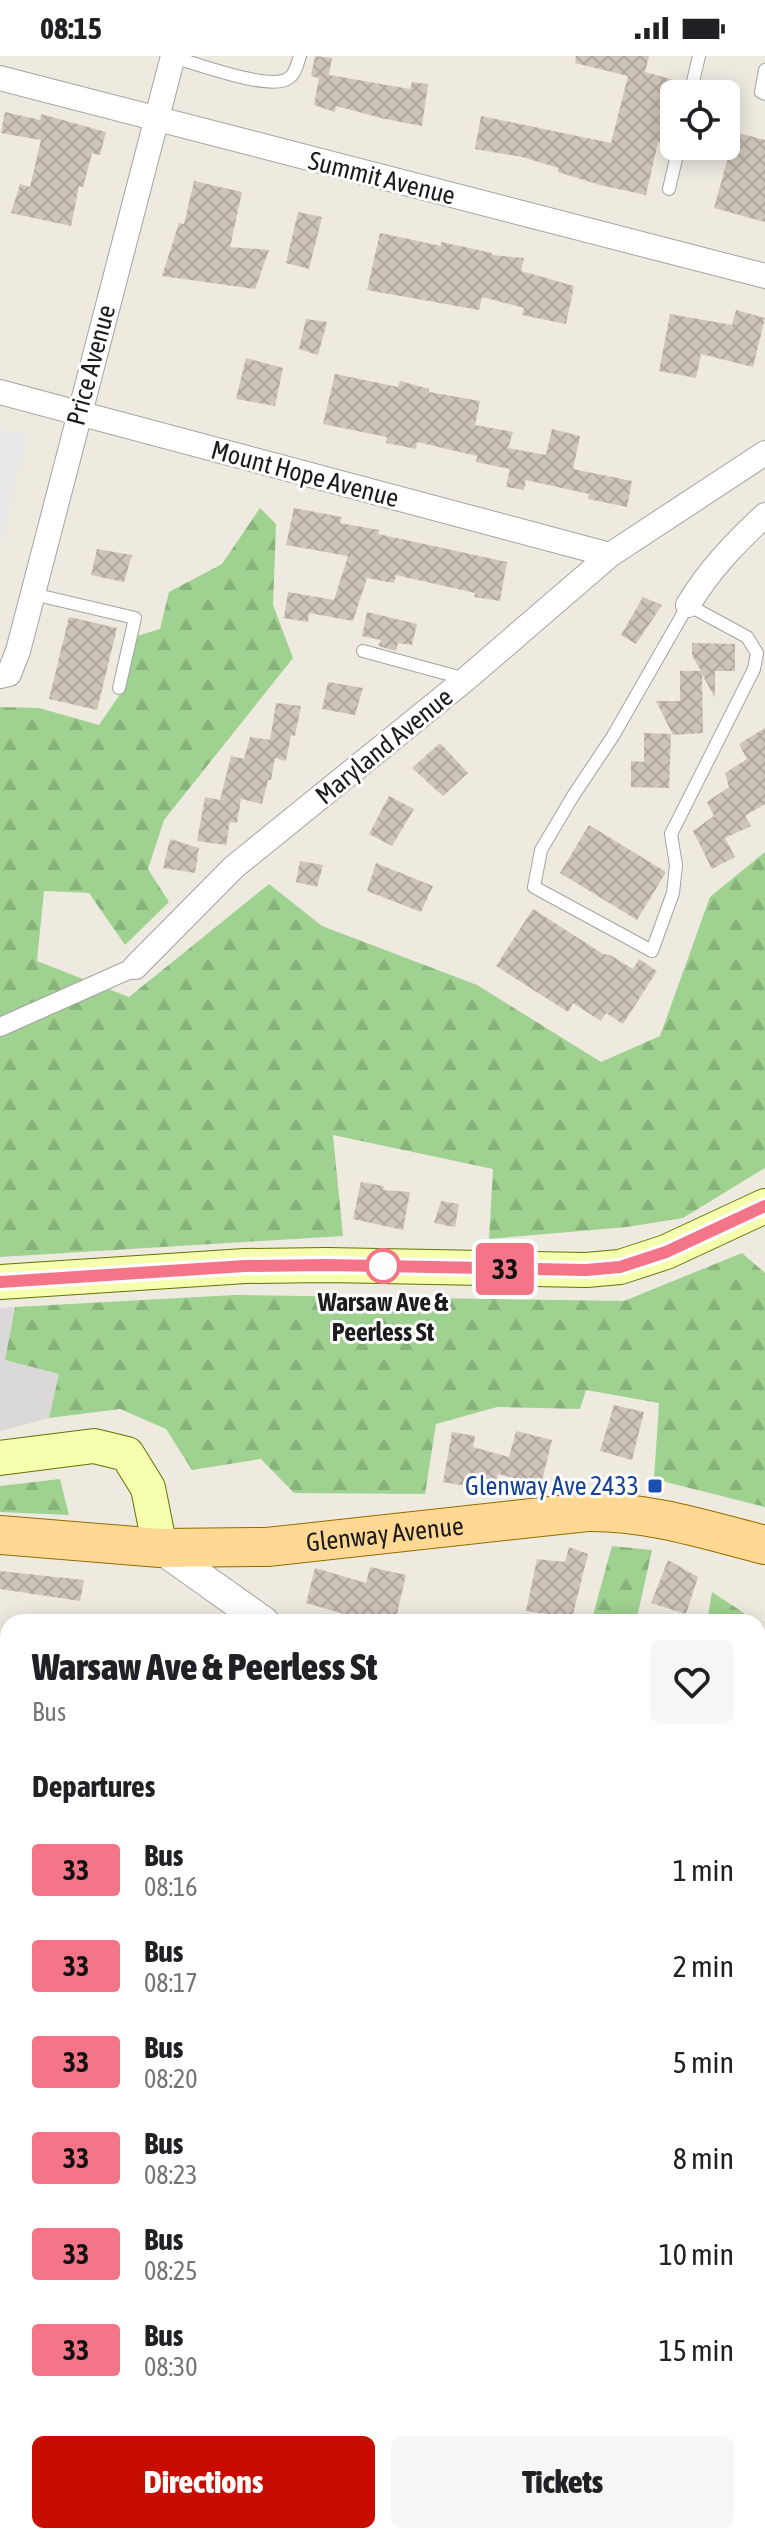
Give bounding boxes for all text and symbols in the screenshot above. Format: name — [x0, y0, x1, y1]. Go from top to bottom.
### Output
text: 08:15 — [40, 11, 102, 45]
map controls — [660, 80, 740, 160]
button: locate — [660, 80, 740, 160]
street label: Summit Avenue — [306, 145, 458, 211]
street label: Price Avenue — [61, 302, 121, 428]
street label: Mount Hope Avenue — [208, 435, 402, 513]
street label: Maryland Avenue — [310, 682, 458, 810]
line badge: 33 — [469, 1243, 541, 1295]
marker: Warsaw Ave & Peerless St — [366, 1249, 400, 1283]
text: 33 — [492, 1253, 518, 1285]
place label: Warsaw Ave & Peerless St — [317, 1287, 449, 1347]
place label: Glenway Ave 2433 — [465, 1471, 639, 1501]
marker: Glenway Ave 2433 — [646, 1477, 664, 1495]
street label: Glenway Avenue — [304, 1511, 465, 1558]
button: heart — [650, 1640, 734, 1724]
text: Warsaw Ave & Peerless St — [32, 1645, 377, 1688]
text: Bus — [32, 1697, 66, 1727]
text: Departures — [32, 1769, 155, 1803]
text: Bus — [144, 1838, 183, 1872]
text: 1 min — [673, 1853, 734, 1887]
text: 33 — [63, 1854, 89, 1886]
text: 08:16 — [144, 1872, 198, 1902]
text: Bus — [144, 1934, 183, 1968]
text: 2 min — [673, 1949, 734, 1983]
text: 33 — [63, 1950, 89, 1982]
text: 08:17 — [144, 1968, 198, 1998]
text: Bus — [144, 2030, 183, 2064]
text: 5 min — [673, 2045, 734, 2079]
text: 33 — [63, 2046, 89, 2078]
text: 08:20 — [144, 2064, 198, 2094]
text: Bus — [144, 2126, 183, 2160]
text: 8 min — [673, 2141, 734, 2175]
text: 33 — [63, 2142, 89, 2174]
text: 08:23 — [144, 2160, 198, 2190]
text: Bus — [144, 2222, 183, 2256]
text: 10 min — [659, 2237, 734, 2271]
text: 33 — [63, 2238, 89, 2270]
text: 08:25 — [144, 2256, 198, 2286]
text: Bus — [144, 2318, 183, 2352]
text: 15 min — [659, 2333, 734, 2367]
text: 33 — [63, 2334, 89, 2366]
text: 08:30 — [144, 2352, 198, 2382]
button: Directions — [32, 2436, 375, 2528]
button: Tickets — [391, 2436, 734, 2528]

